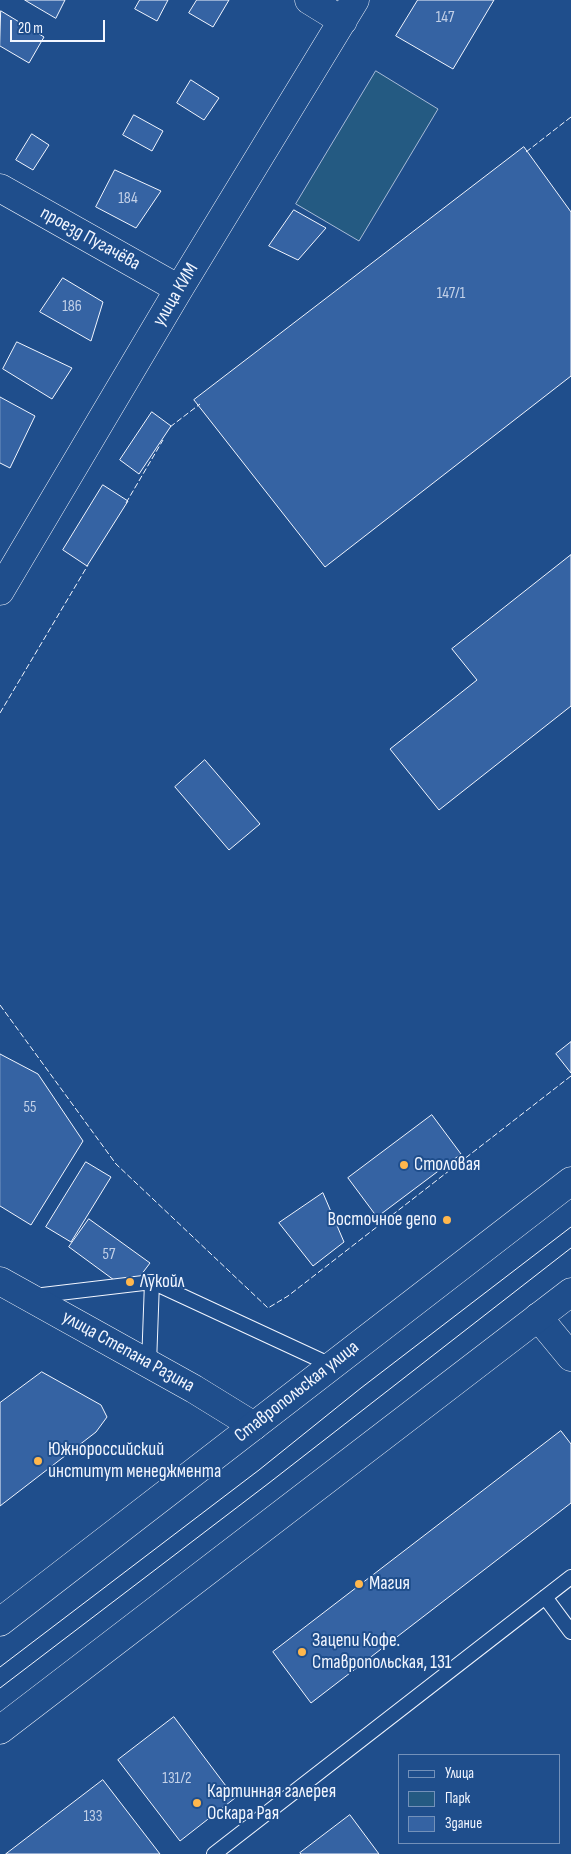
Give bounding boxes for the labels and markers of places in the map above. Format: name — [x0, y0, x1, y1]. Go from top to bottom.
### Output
place label: Столовая — [414, 1154, 480, 1176]
marker: Столовая — [398, 1159, 410, 1171]
place label: Восточное депо — [327, 1209, 437, 1231]
marker: Восточное депо — [441, 1214, 453, 1226]
place label: Лукойл — [140, 1271, 185, 1293]
marker: Лукойл — [124, 1276, 136, 1288]
place label: Южнороссийский институт менеджмента — [48, 1439, 221, 1483]
marker: Южнороссийский институт менеджмента — [32, 1455, 44, 1467]
place label: Магия — [369, 1573, 410, 1595]
marker: Магия — [353, 1578, 365, 1590]
place label: Зацепи Кофе. Ставропольская, 131 — [312, 1630, 451, 1674]
marker: Зацепи Кофе. Ставропольская, 131 — [296, 1646, 308, 1658]
place label: Картинная галерея Оскара Рая — [207, 1781, 336, 1825]
marker: Картинная галерея Оскара Рая — [191, 1797, 203, 1809]

